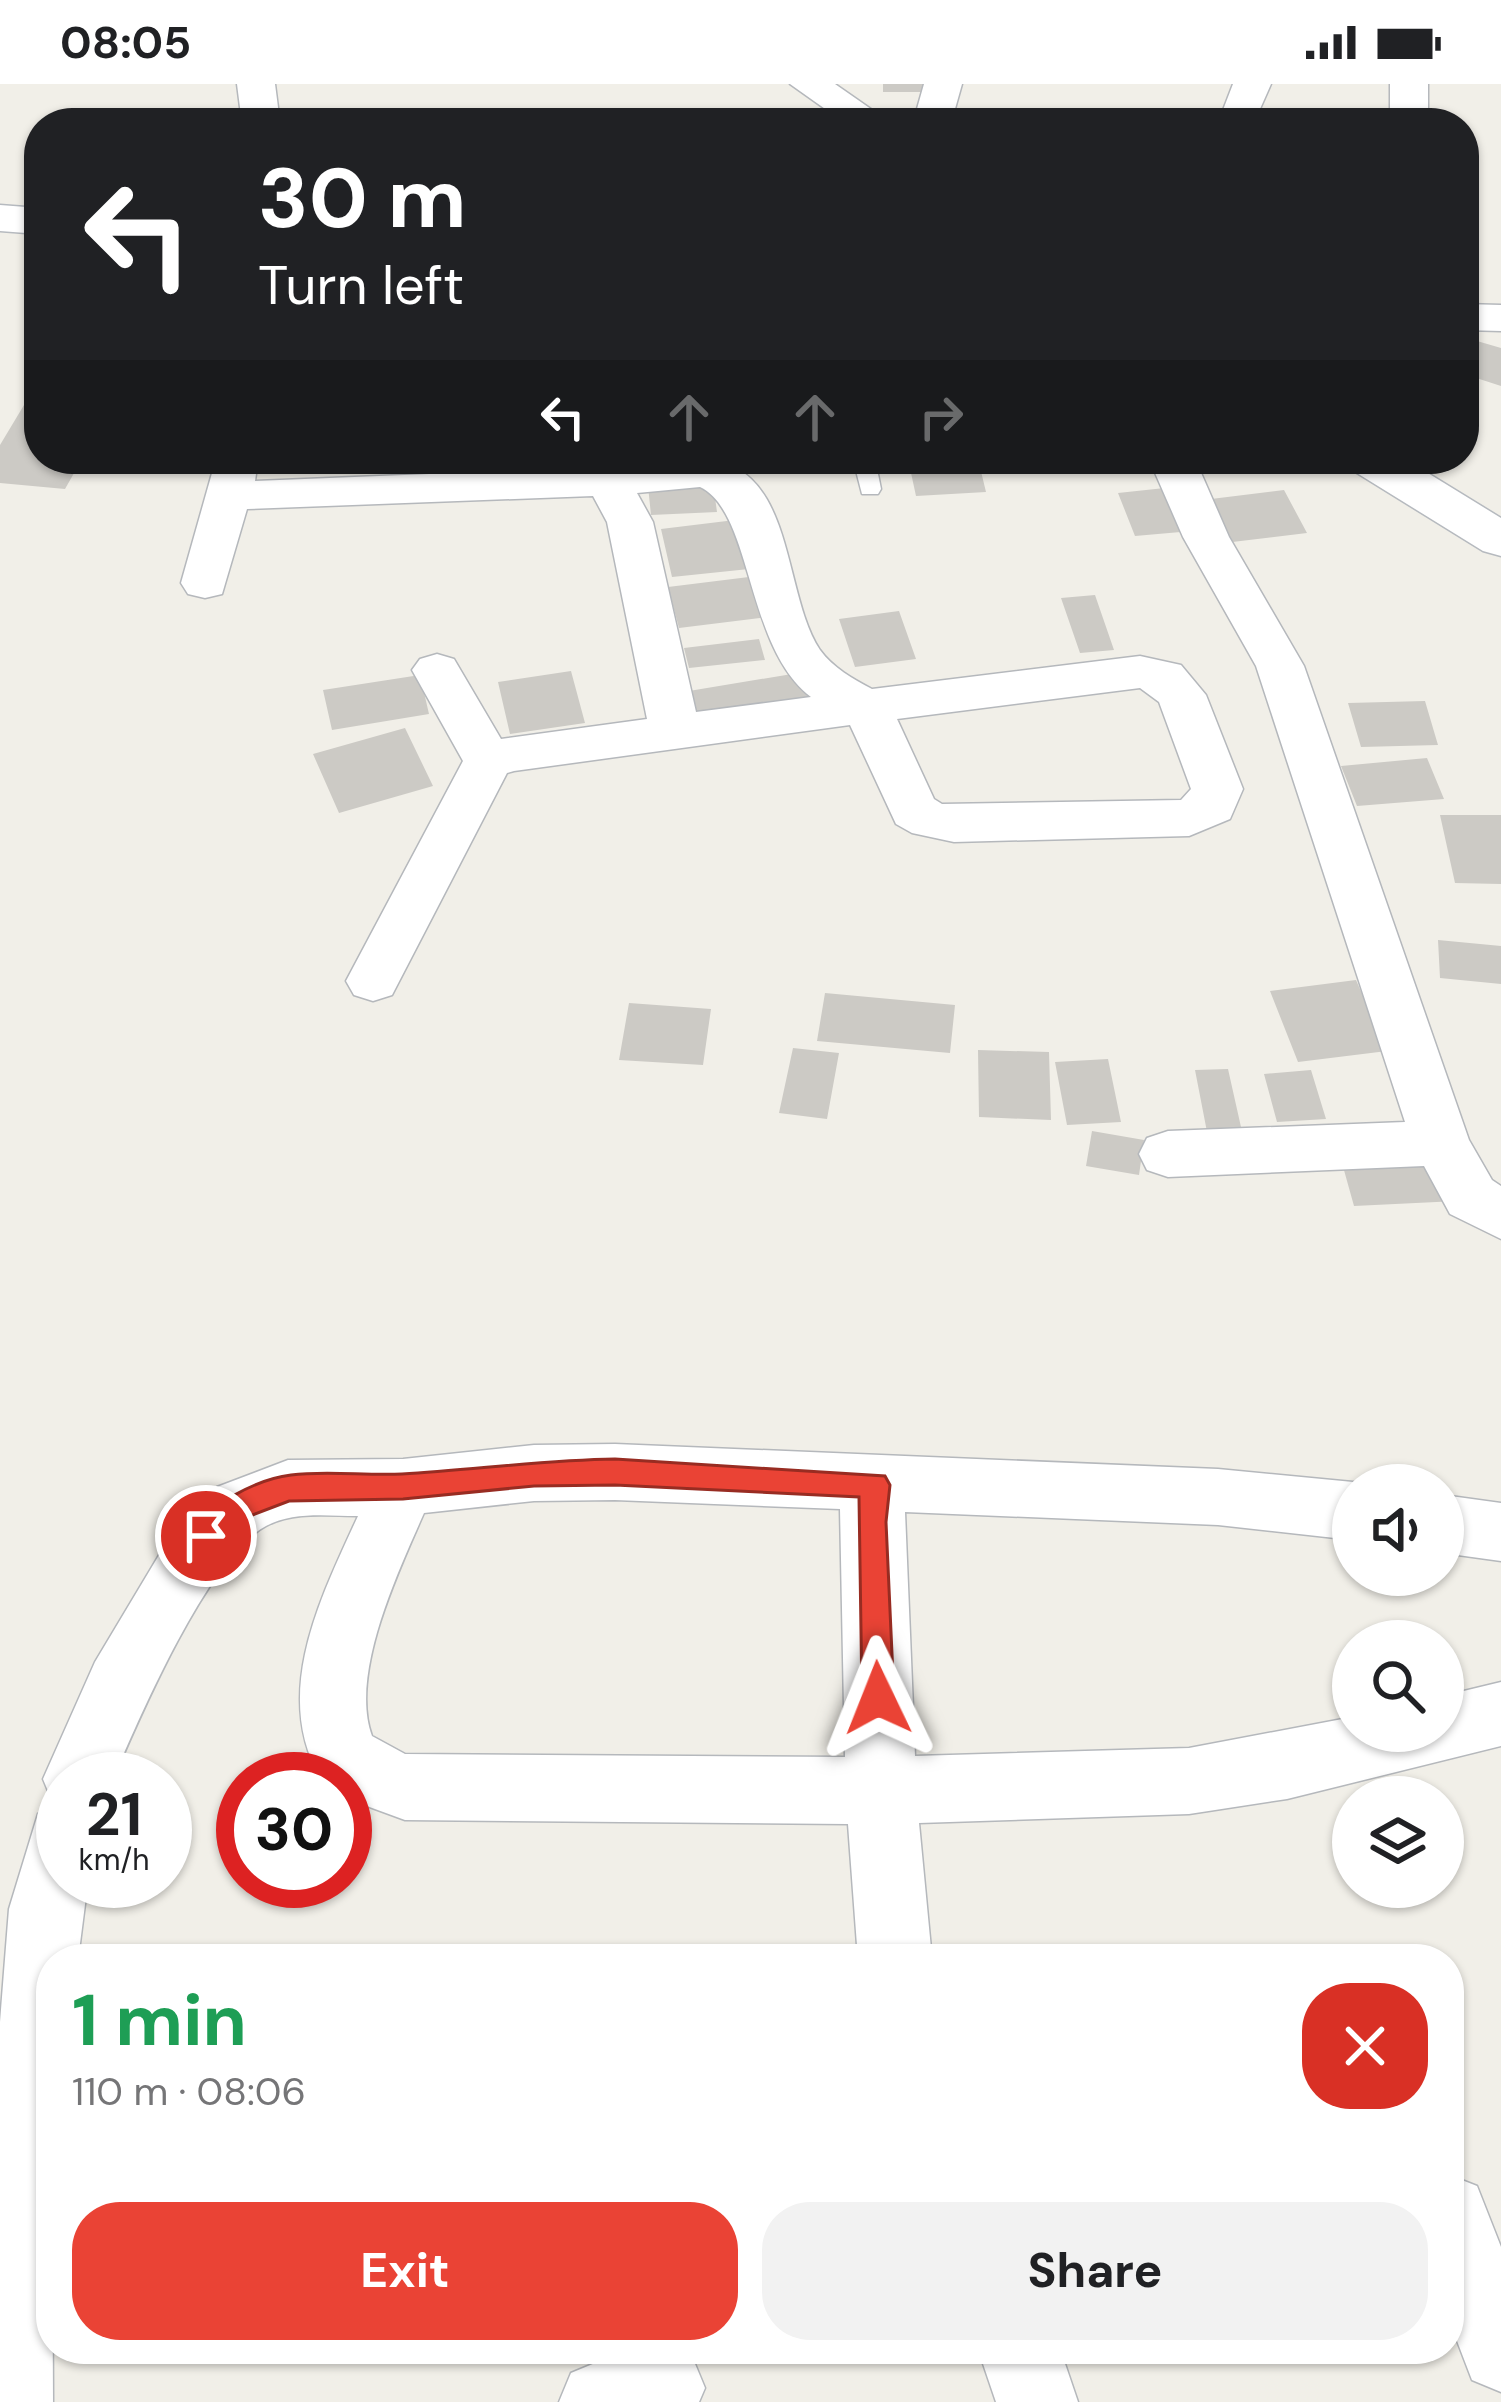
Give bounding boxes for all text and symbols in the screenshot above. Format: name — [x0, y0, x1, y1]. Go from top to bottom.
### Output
text: 08:05 — [60, 13, 191, 72]
text: 30 m — [258, 144, 467, 253]
icon: left — [60, 156, 216, 312]
text: Turn left — [258, 250, 464, 321]
icon: left — [530, 384, 596, 450]
icon: ahead — [656, 384, 722, 450]
icon: ahead — [782, 384, 848, 450]
icon: right — [908, 384, 974, 450]
map controls — [1332, 1464, 1464, 1908]
button: sound — [1332, 1464, 1464, 1596]
pin — [155, 1485, 257, 1587]
icon: arrive — [173, 1503, 239, 1569]
button: search — [1332, 1620, 1464, 1752]
position arrow — [815, 1635, 941, 1761]
speed limit sign: 30 — [216, 1752, 372, 1908]
text: 21 — [86, 1775, 142, 1854]
button: layers — [1332, 1776, 1464, 1908]
text: km/h — [79, 1840, 149, 1879]
text: 1 min — [72, 1974, 247, 2067]
button: close — [1302, 1983, 1428, 2109]
text: 110 m · 08:06 — [72, 2066, 306, 2117]
button: Exit — [72, 2202, 738, 2340]
button: Share — [762, 2202, 1428, 2340]

